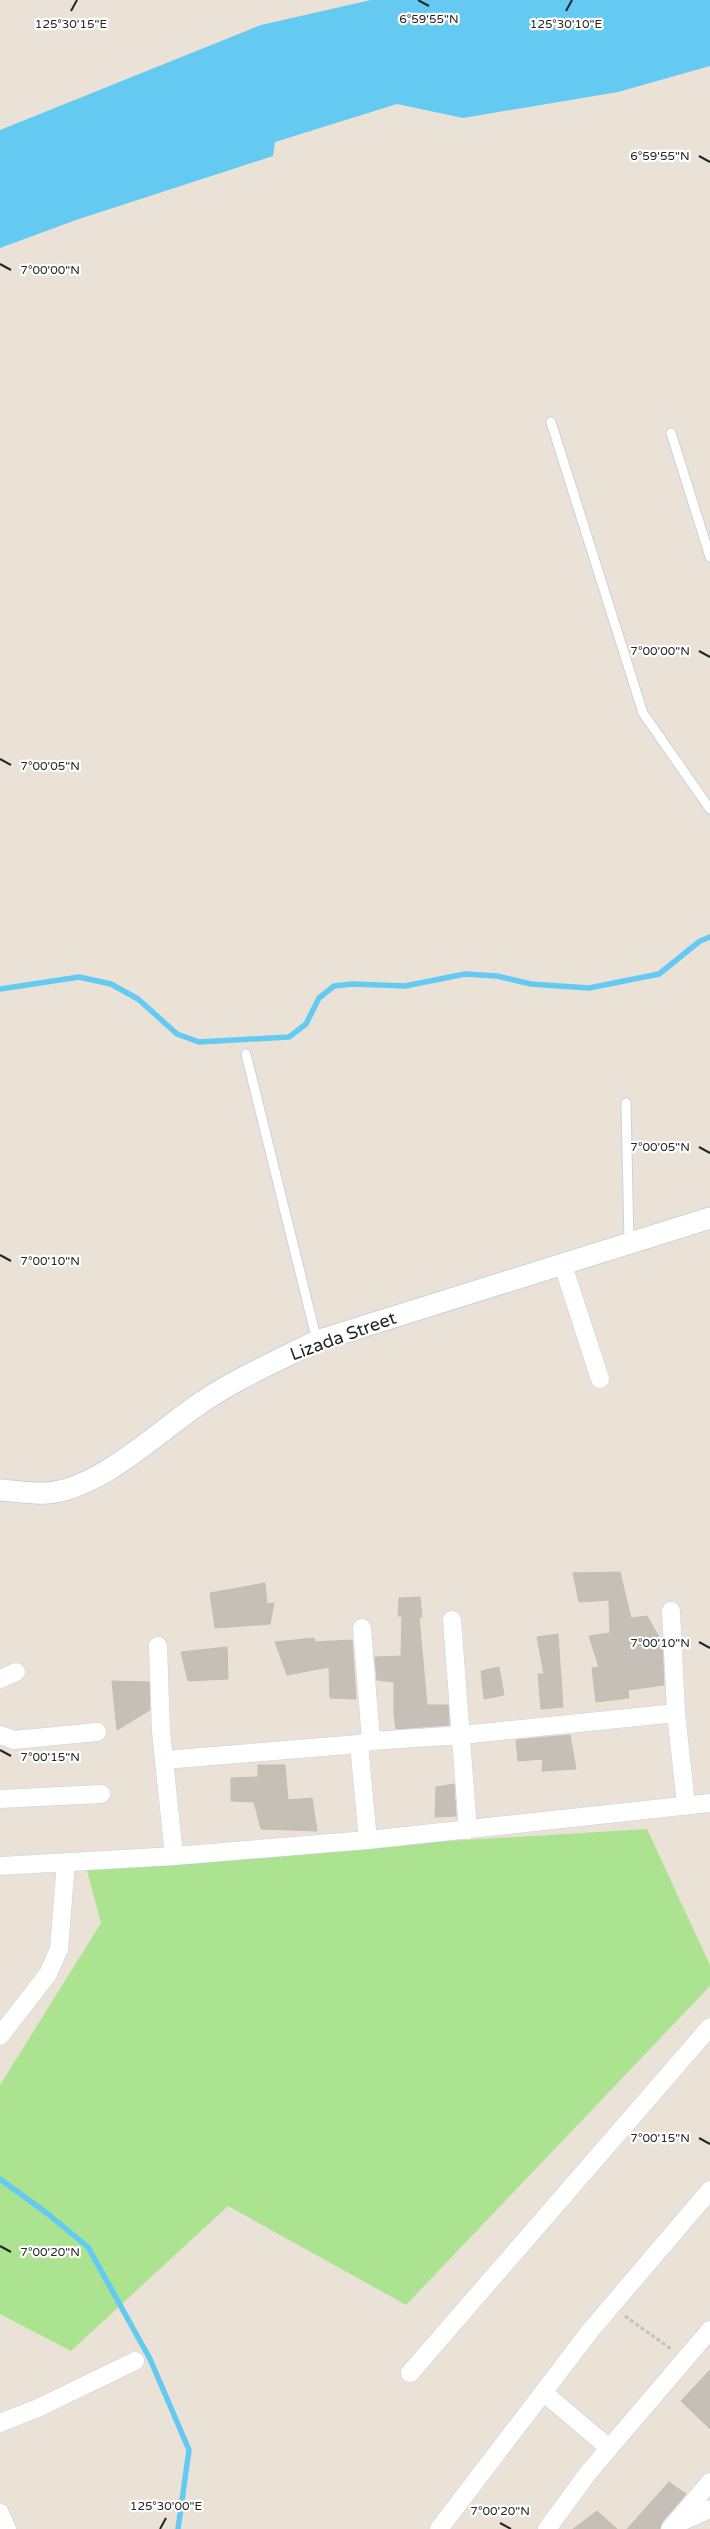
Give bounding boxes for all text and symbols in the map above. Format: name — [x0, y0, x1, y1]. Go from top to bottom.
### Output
text: 6°59'55"N — [399, 12, 459, 26]
text: 125°30'15"E — [35, 17, 107, 31]
text: 125°30'10"E — [530, 17, 602, 31]
text: 6°59'55"N — [630, 149, 690, 163]
text: 7°00'00"N — [20, 263, 80, 277]
text: 7°00'00"N — [630, 644, 690, 658]
text: 7°00'05"N — [20, 759, 80, 773]
text: 7°00'05"N — [630, 1140, 690, 1154]
text: 7°00'10"N — [20, 1254, 80, 1268]
street label: Lizada Street — [287, 1307, 399, 1365]
text: 7°00'10"N — [630, 1636, 690, 1650]
text: 7°00'15"N — [20, 1750, 80, 1764]
text: 7°00'15"N — [630, 2131, 690, 2145]
text: 7°00'20"N — [20, 2245, 80, 2259]
text: 125°30'00"E — [130, 2499, 202, 2513]
text: 7°00'20"N — [470, 2504, 530, 2518]

